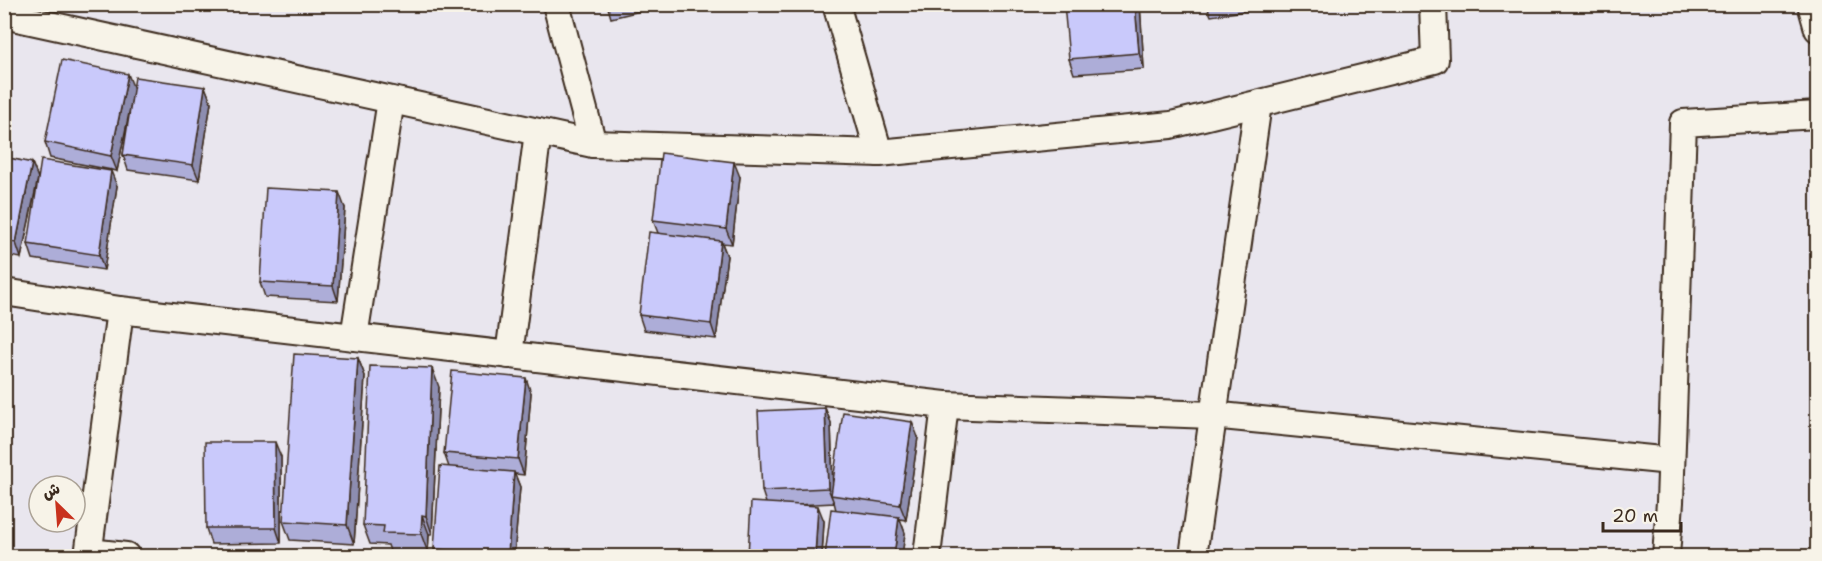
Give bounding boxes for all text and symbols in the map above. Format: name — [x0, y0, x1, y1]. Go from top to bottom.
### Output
north arrow — [27, 474, 87, 534]
text: ش — [38, 478, 63, 504]
scale bar — [1603, 495, 1681, 533]
text: 20 m — [1612, 504, 1658, 528]

